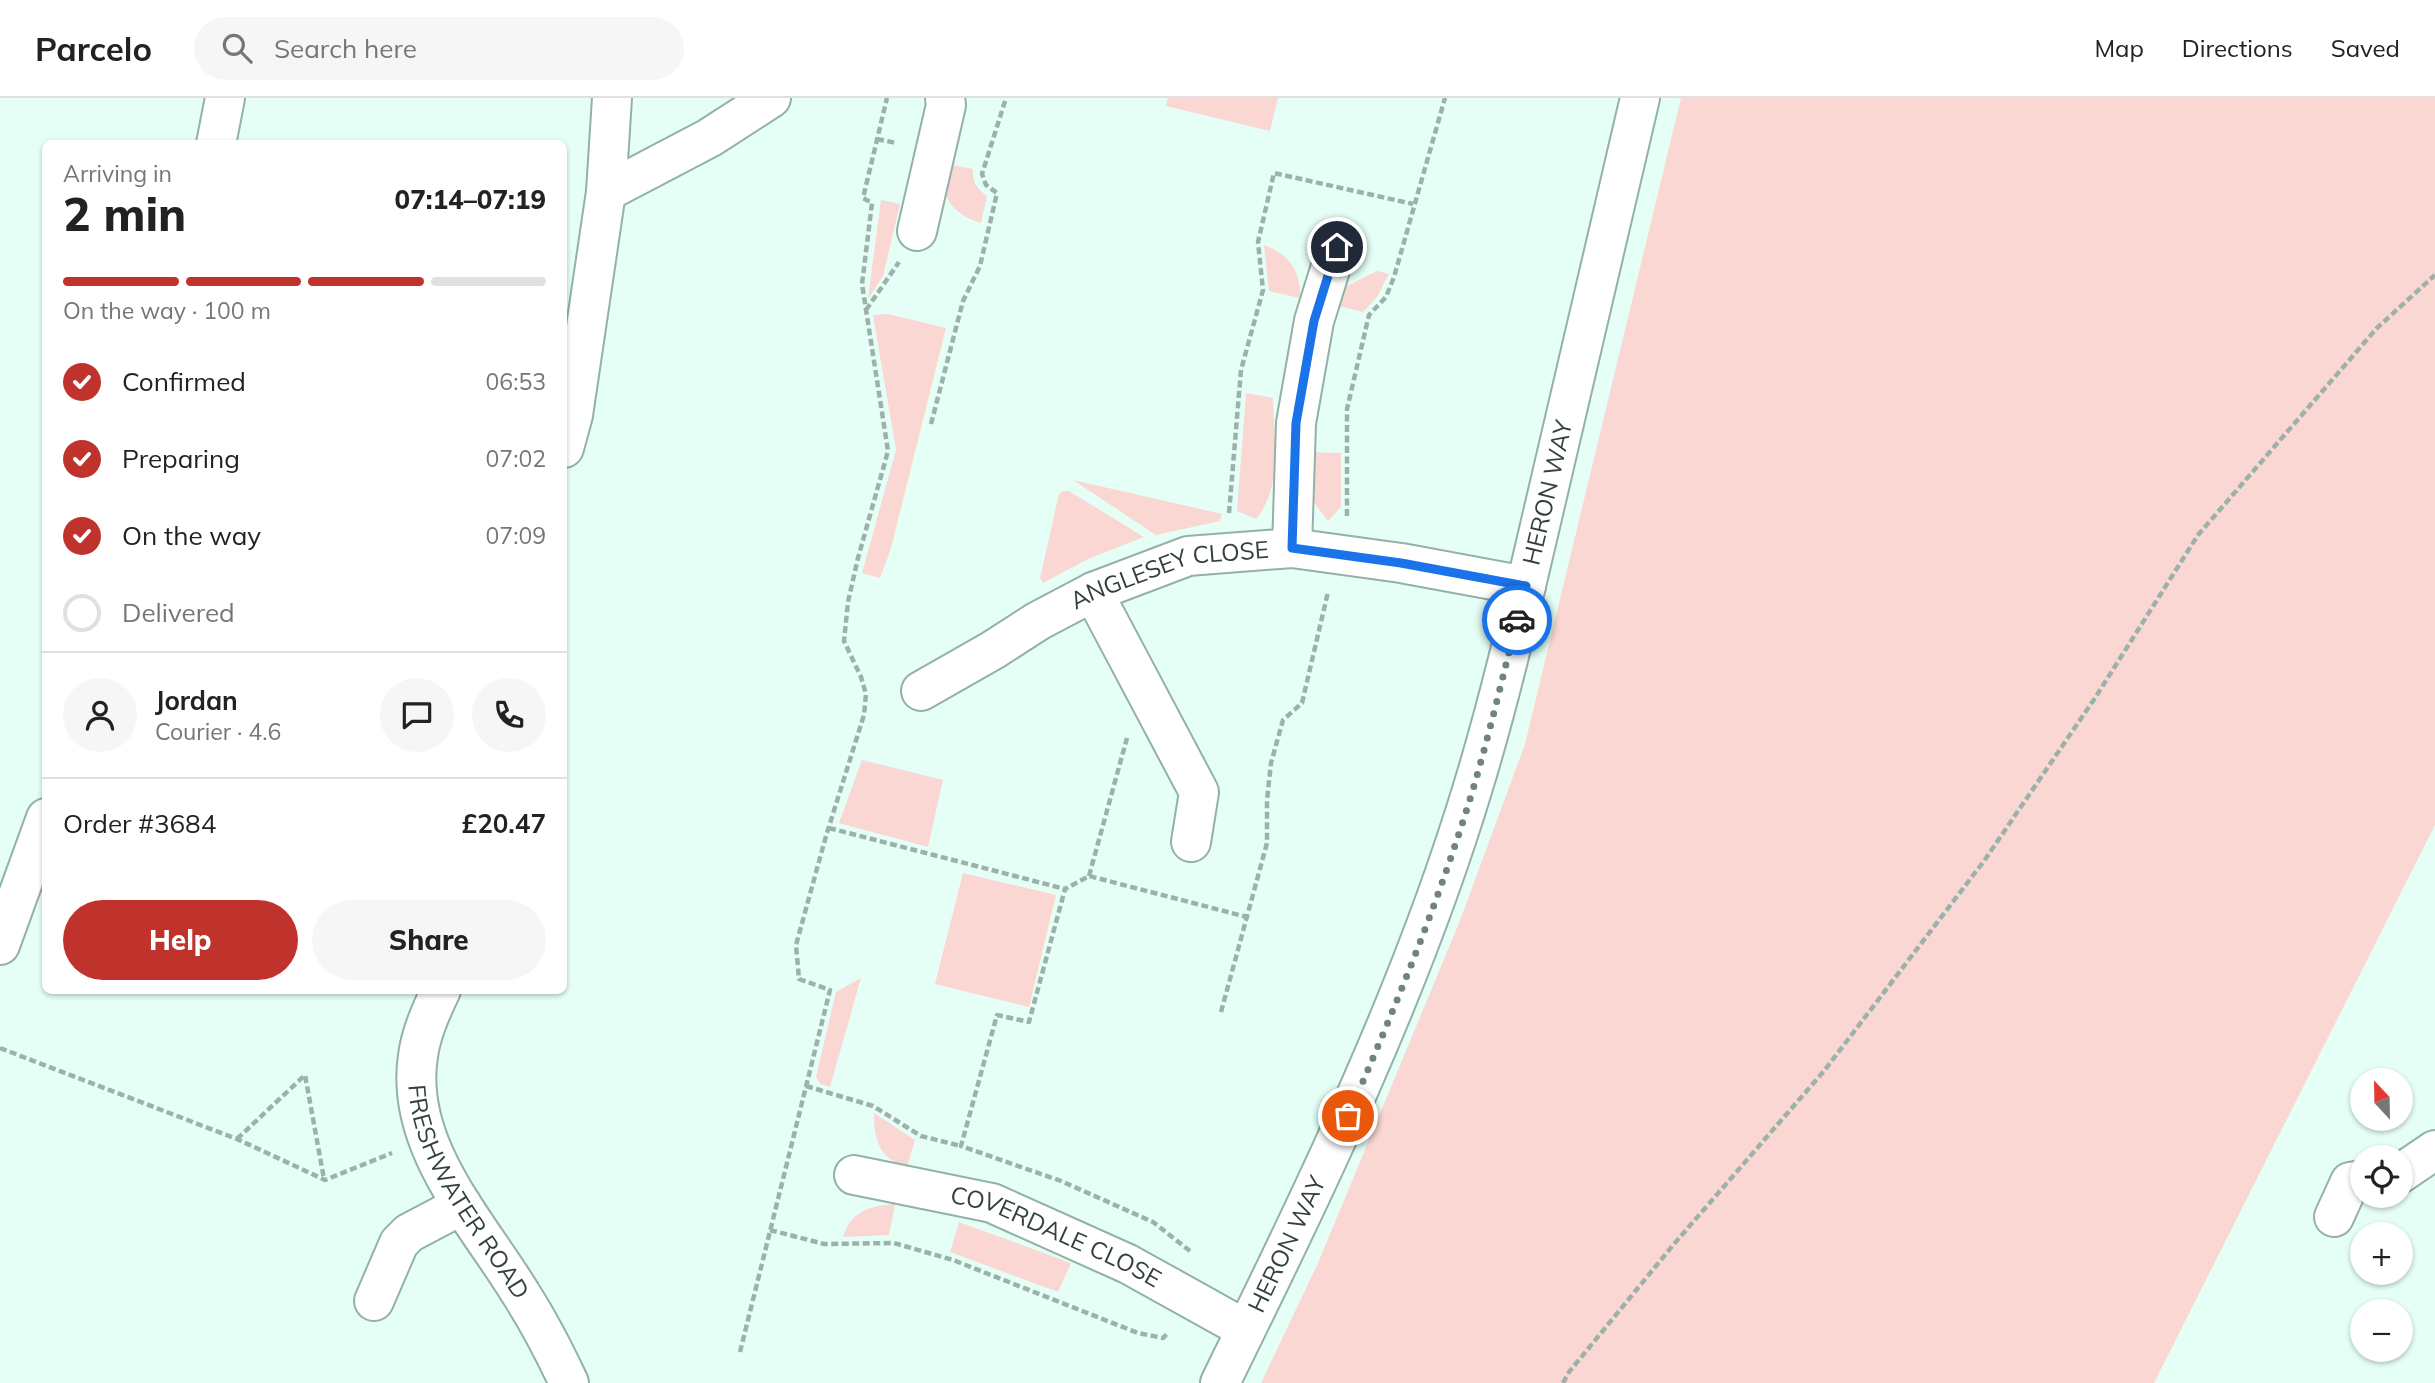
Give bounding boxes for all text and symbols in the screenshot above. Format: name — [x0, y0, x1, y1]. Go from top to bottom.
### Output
search box — [194, 17, 684, 80]
text: Parcelo — [35, 28, 152, 69]
icon: search — [218, 29, 256, 67]
text: Search here — [274, 32, 417, 65]
text: Map — [2094, 33, 2144, 63]
text: Directions — [2182, 33, 2293, 63]
text: Saved — [2331, 33, 2400, 63]
text: Arriving in — [63, 159, 172, 188]
text: 07:14–07:19 — [395, 183, 546, 216]
text: 2 min — [63, 185, 186, 243]
pin — [1307, 217, 1367, 277]
icon: home — [1318, 228, 1356, 266]
text: On the way · 100 m — [63, 296, 271, 325]
icon: check — [63, 363, 101, 401]
text: Confirmed — [122, 365, 246, 398]
text: 06:53 — [486, 367, 546, 396]
street label: HERON WAY — [1515, 417, 1578, 568]
icon: check — [63, 440, 101, 478]
text: Preparing — [122, 442, 240, 475]
text: 07:02 — [486, 444, 546, 473]
icon: check — [63, 517, 101, 555]
text: On the way — [122, 519, 261, 552]
text: 07:09 — [486, 521, 546, 550]
street label: ANGLESEY CLOSE — [1065, 534, 1270, 615]
courier — [1482, 585, 1552, 655]
text: Delivered — [122, 596, 235, 629]
icon: car — [1498, 601, 1536, 639]
button: person — [63, 678, 137, 752]
button: chat — [380, 678, 454, 752]
button: phone — [472, 678, 546, 752]
text: Jordan — [155, 684, 238, 717]
text: Courier · 4.6 — [155, 717, 281, 746]
text: Order #3684 — [63, 807, 216, 840]
text: £20.47 — [462, 807, 546, 840]
button: Help — [63, 900, 298, 980]
button: Share — [312, 900, 546, 980]
north arrow — [2350, 1068, 2413, 1130]
map controls — [2350, 1068, 2413, 1362]
street label: FRESHWATER ROAD — [402, 1083, 536, 1304]
pin — [1318, 1086, 1378, 1146]
icon: bag — [1329, 1097, 1367, 1135]
button: locate — [2350, 1145, 2413, 1208]
street label: HERON WAY — [1241, 1171, 1332, 1317]
street label: COVERDALE CLOSE — [948, 1179, 1167, 1293]
button: + — [2350, 1222, 2413, 1285]
button: − — [2350, 1299, 2413, 1362]

